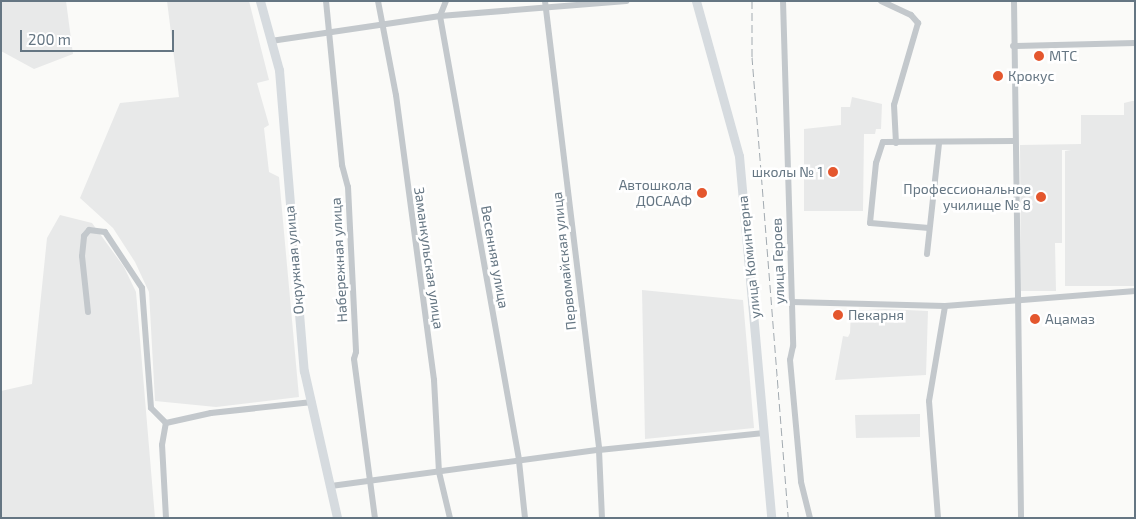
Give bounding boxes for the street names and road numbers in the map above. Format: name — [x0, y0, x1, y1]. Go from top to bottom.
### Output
street label: Заманкульская улица — [411, 186, 447, 330]
street label: Первомайская улица — [548, 191, 580, 331]
street label: улица Коминтерна — [734, 195, 764, 319]
street label: Набережная улица — [327, 197, 351, 323]
street label: Весенняя улица — [478, 204, 512, 310]
street label: Окружная улица — [281, 205, 307, 315]
street label: улица Героев — [768, 218, 788, 304]

